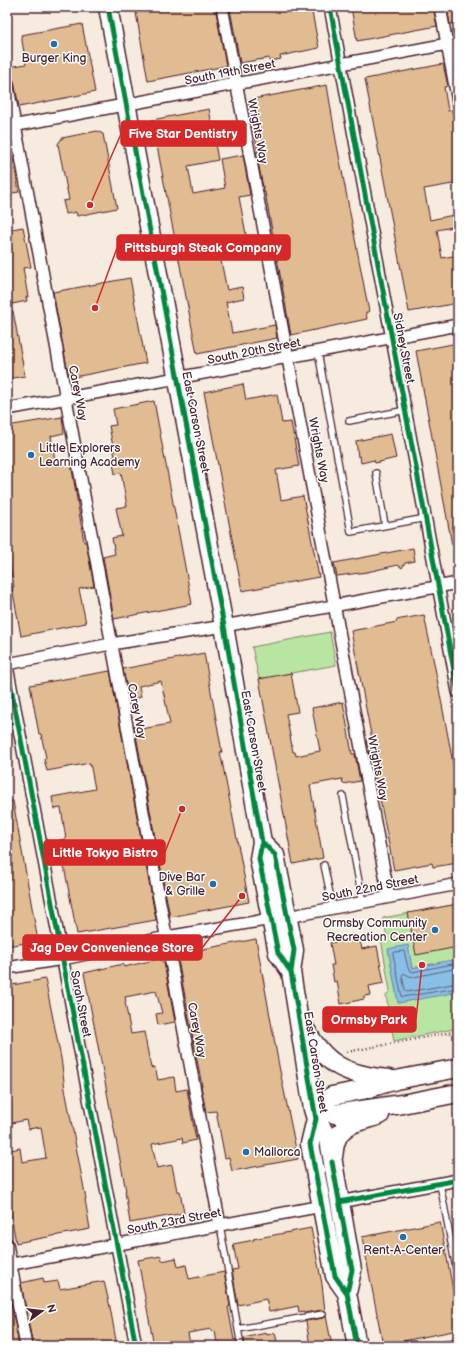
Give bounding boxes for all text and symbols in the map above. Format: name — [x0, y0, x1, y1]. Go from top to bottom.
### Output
marker: Burger King — [49, 39, 59, 49]
place label: Burger King — [22, 51, 87, 66]
street label: South 19th Street — [183, 56, 277, 89]
street label: Wrights Way — [244, 97, 271, 166]
callout: Five Star Dentistry — [121, 121, 246, 146]
text: Five Star Dentistry — [128, 126, 238, 142]
callout: Pittsburgh Steak Company — [117, 235, 290, 260]
text: Pittsburgh Steak Company — [124, 240, 282, 256]
street label: Sidney Street — [389, 312, 418, 385]
street label: South 20th Street — [206, 335, 302, 368]
street label: Carey Way — [65, 364, 90, 423]
street label: East Carson Street — [178, 370, 213, 474]
street label: Wrights Way — [305, 416, 332, 485]
place label: Little Explorers Learning Academy — [39, 441, 140, 470]
marker: Little Explorers Learning Academy — [26, 450, 36, 460]
street label: Carey Way — [124, 682, 149, 741]
street label: East Carson Street — [237, 689, 270, 793]
street label: Wrights Way — [364, 734, 391, 803]
callout: Little Tokyo Bistro — [44, 840, 165, 865]
text: Little Tokyo Bistro — [52, 845, 158, 861]
place label: Dive Bar & Grille — [159, 870, 206, 899]
street label: South 22nd Street — [321, 872, 420, 905]
marker: Dive Bar & Grille — [208, 879, 218, 889]
place label: Ormsby Community Recreation Center — [323, 916, 428, 945]
marker: Ormsby Community Recreation Center — [430, 925, 440, 935]
callout: Jag Dev Convenience Store — [23, 935, 202, 960]
text: Jag Dev Convenience Store — [30, 940, 194, 956]
street label: Sarah Street — [67, 970, 94, 1039]
street label: Carey Way — [184, 1001, 209, 1060]
callout: Ormsby Park — [323, 1007, 416, 1032]
street label: East Carson Street — [300, 1010, 331, 1114]
text: Ormsby Park — [331, 1012, 407, 1028]
place label: Mallorca — [254, 1145, 301, 1160]
marker: Mallorca — [241, 1147, 251, 1157]
street label: South 23rd Street — [126, 1205, 223, 1238]
marker: Rent-A-Center — [398, 1232, 408, 1242]
place label: Rent-A-Center — [363, 1243, 443, 1258]
north arrow — [22, 1291, 62, 1331]
text: N — [44, 1303, 59, 1314]

